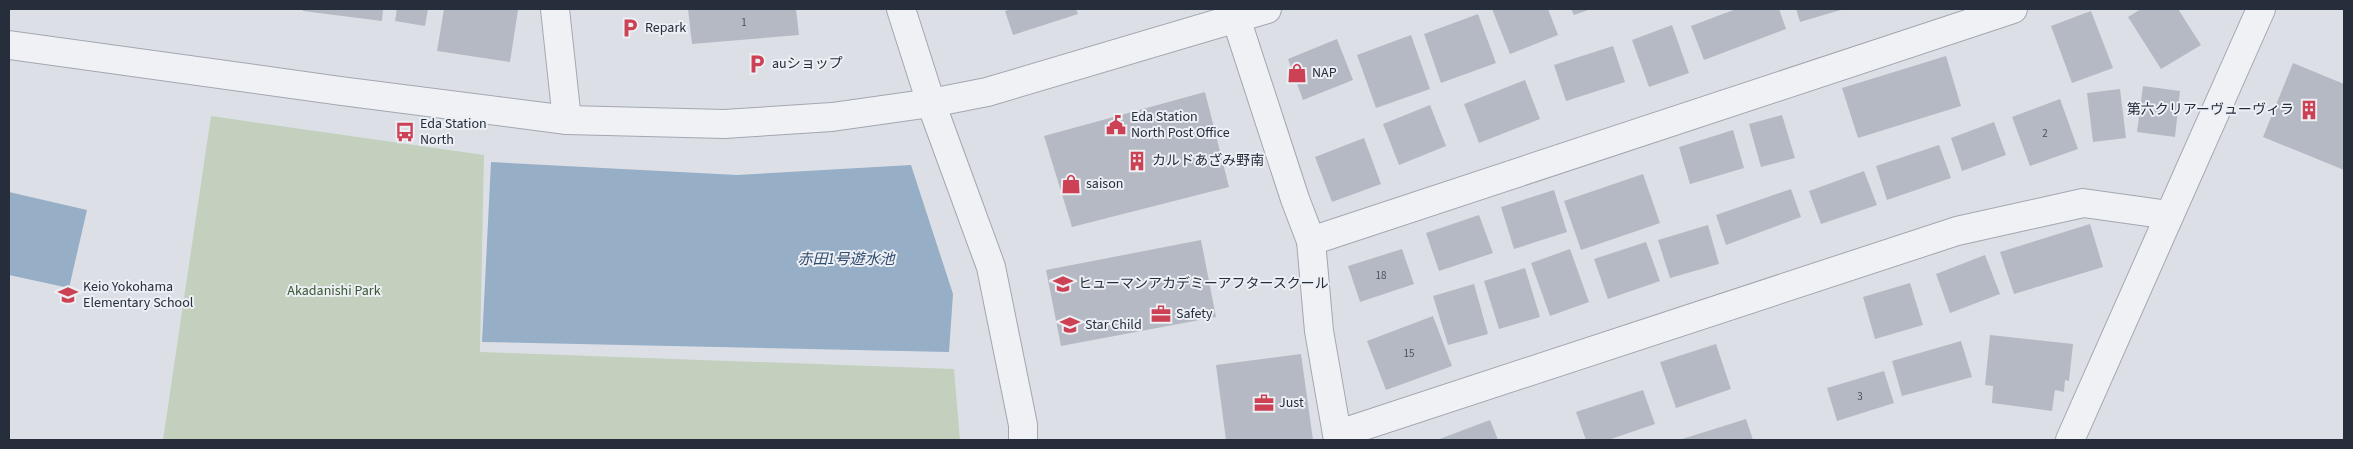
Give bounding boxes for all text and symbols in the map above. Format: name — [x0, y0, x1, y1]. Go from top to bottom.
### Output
house number: 1 — [741, 15, 747, 30]
parking icon: Repark — [619, 17, 641, 39]
place label: Repark — [645, 18, 686, 38]
parking icon: auショップ — [746, 53, 768, 75]
place label: auショップ — [772, 54, 843, 74]
shop icon: NAP — [1286, 62, 1308, 84]
place label: NAP — [1312, 63, 1337, 83]
building icon: 第六クリアーヴューヴィラ — [2298, 99, 2320, 121]
place label: 第六クリアーヴューヴィラ — [2127, 100, 2294, 120]
place label: Eda Station North Post Office — [1131, 107, 1230, 143]
place label: Eda Station North — [420, 114, 487, 150]
public building icon: Eda Station North Post Office — [1105, 114, 1127, 136]
bus stop icon: Eda Station North — [394, 121, 416, 143]
house number: 2 — [2042, 126, 2048, 141]
building icon: カルドあざみ野南 — [1126, 150, 1148, 172]
place label: カルドあざみ野南 — [1152, 151, 1264, 171]
shop icon: saison — [1060, 173, 1082, 195]
place label: saison — [1086, 174, 1123, 194]
water label: 赤田1号遊水池 — [797, 249, 897, 270]
house number: 18 — [1376, 268, 1387, 283]
school or university icon: ヒューマンアカデミーアフタースクール — [1052, 273, 1074, 295]
place label: ヒューマンアカデミーアフタースクール — [1078, 274, 1329, 294]
place label: Keio Yokohama Elementary School — [83, 277, 194, 313]
park label: Akadanishi Park — [287, 281, 381, 301]
school or university icon: Keio Yokohama Elementary School — [57, 284, 79, 306]
office icon: Safety — [1150, 303, 1172, 325]
place label: Safety — [1176, 304, 1213, 324]
school or university icon: Star Child — [1059, 314, 1081, 336]
place label: Star Child — [1085, 315, 1142, 335]
house number: 15 — [1404, 346, 1414, 361]
house number: 3 — [1857, 389, 1863, 404]
office icon: Just — [1253, 392, 1275, 414]
place label: Just — [1279, 393, 1304, 413]

